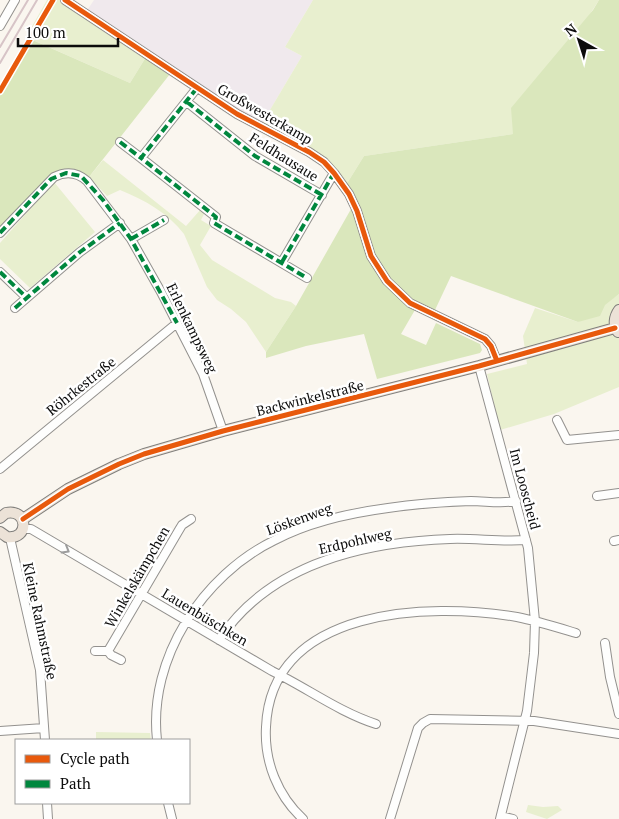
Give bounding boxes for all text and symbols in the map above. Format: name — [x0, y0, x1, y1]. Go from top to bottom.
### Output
scale bar — [18, 15, 118, 47]
north arrow — [554, 15, 604, 65]
text: N — [560, 19, 581, 40]
text: 100 m — [25, 22, 66, 42]
street label: Großwesterkamp — [214, 79, 316, 149]
street label: Feldhausaue — [246, 128, 322, 185]
street label: Erlenkampsweg — [162, 280, 223, 377]
street label: Röhrkestraße — [42, 352, 119, 419]
street label: Backwinkelstraße — [254, 375, 366, 420]
street label: Im Looscheid — [506, 446, 546, 532]
street label: Löskenweg — [263, 498, 335, 539]
street label: Winkelskämpchen — [100, 522, 174, 631]
street label: Erdpohlweg — [317, 523, 394, 558]
one-way arrow — [61, 543, 70, 553]
street label: Kleine Rahmstraße — [19, 561, 62, 681]
street label: Lauenbüschken — [159, 583, 252, 650]
legend — [15, 739, 190, 804]
text: Cycle path — [60, 748, 130, 768]
text: Path — [60, 773, 91, 793]

